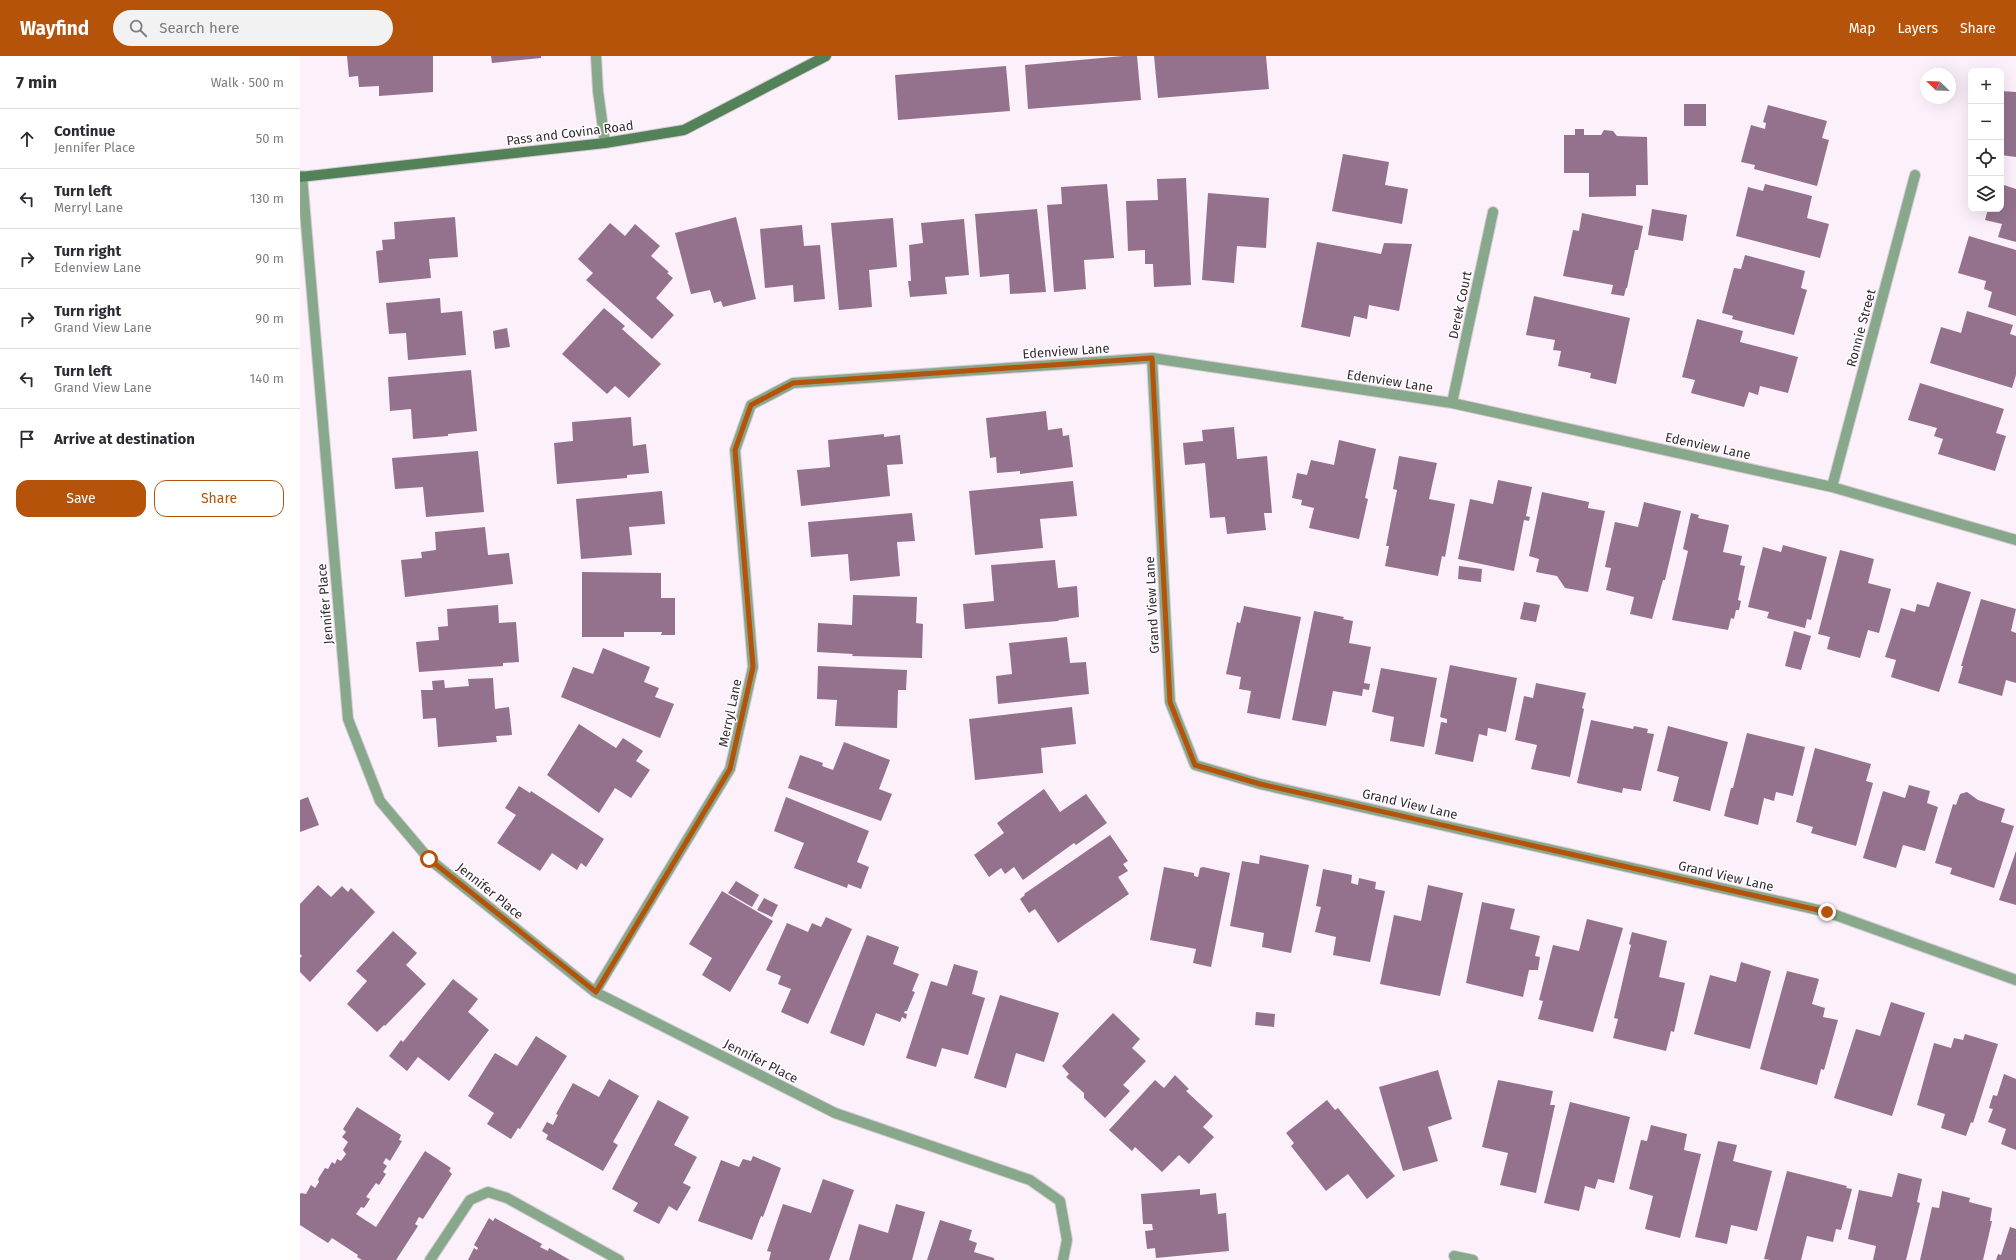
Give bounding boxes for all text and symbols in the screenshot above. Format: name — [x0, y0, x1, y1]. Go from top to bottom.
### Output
search box — [113, 10, 393, 46]
text: Wayfind — [20, 17, 89, 40]
icon: search — [127, 17, 149, 39]
text: Search here — [159, 19, 239, 37]
text: Map — [1849, 20, 1875, 37]
text: Layers — [1897, 20, 1938, 37]
text: Share — [1960, 20, 1996, 37]
north arrow — [1920, 68, 1956, 104]
map controls — [1968, 68, 2004, 212]
button: + — [1968, 68, 2004, 104]
text: 7 min — [16, 72, 57, 93]
text: Walk · 500 m — [211, 75, 284, 90]
button: − — [1968, 104, 2004, 140]
street label: Pass and Covina Road — [506, 118, 634, 148]
text: Continue — [54, 122, 115, 140]
icon: ahead — [16, 128, 38, 150]
text: 50 m — [256, 131, 284, 146]
text: Jennifer Place — [54, 140, 135, 155]
button: locate — [1968, 140, 2004, 176]
button: layers — [1968, 176, 2004, 212]
text: Turn left — [54, 182, 112, 200]
icon: left — [16, 188, 38, 210]
text: 130 m — [250, 191, 284, 206]
text: Merryl Lane — [54, 200, 123, 215]
text: Turn right — [54, 242, 121, 260]
icon: right — [16, 248, 38, 270]
text: 90 m — [255, 251, 284, 266]
text: Edenview Lane — [54, 260, 141, 275]
street label: Derek Court — [1445, 269, 1475, 340]
street label: Ronnie Street — [1843, 287, 1879, 369]
text: Turn right — [54, 302, 121, 320]
icon: right — [16, 308, 38, 330]
text: 90 m — [255, 311, 284, 326]
text: Grand View Lane — [54, 320, 152, 335]
street label: Edenview Lane — [1022, 340, 1110, 362]
text: Turn left — [54, 362, 112, 380]
street label: Edenview Lane — [1346, 367, 1434, 395]
icon: left — [16, 368, 38, 390]
text: 140 m — [250, 371, 284, 386]
text: Grand View Lane — [54, 380, 152, 395]
icon: arrive — [16, 428, 38, 450]
text: Arrive at destination — [54, 430, 195, 448]
street label: Edenview Lane — [1664, 430, 1752, 462]
button: Save — [16, 480, 146, 517]
button: Share — [154, 480, 284, 517]
street label: Grand View Lane — [1142, 556, 1162, 654]
street label: Jennifer Place — [314, 563, 336, 645]
street label: Merryl Lane — [715, 678, 745, 748]
street label: Grand View Lane — [1361, 786, 1459, 822]
route start — [420, 850, 438, 868]
street label: Grand View Lane — [1677, 858, 1775, 894]
street label: Jennifer Place — [454, 860, 526, 922]
route end — [1818, 903, 1836, 921]
street label: Jennifer Place — [722, 1036, 800, 1086]

